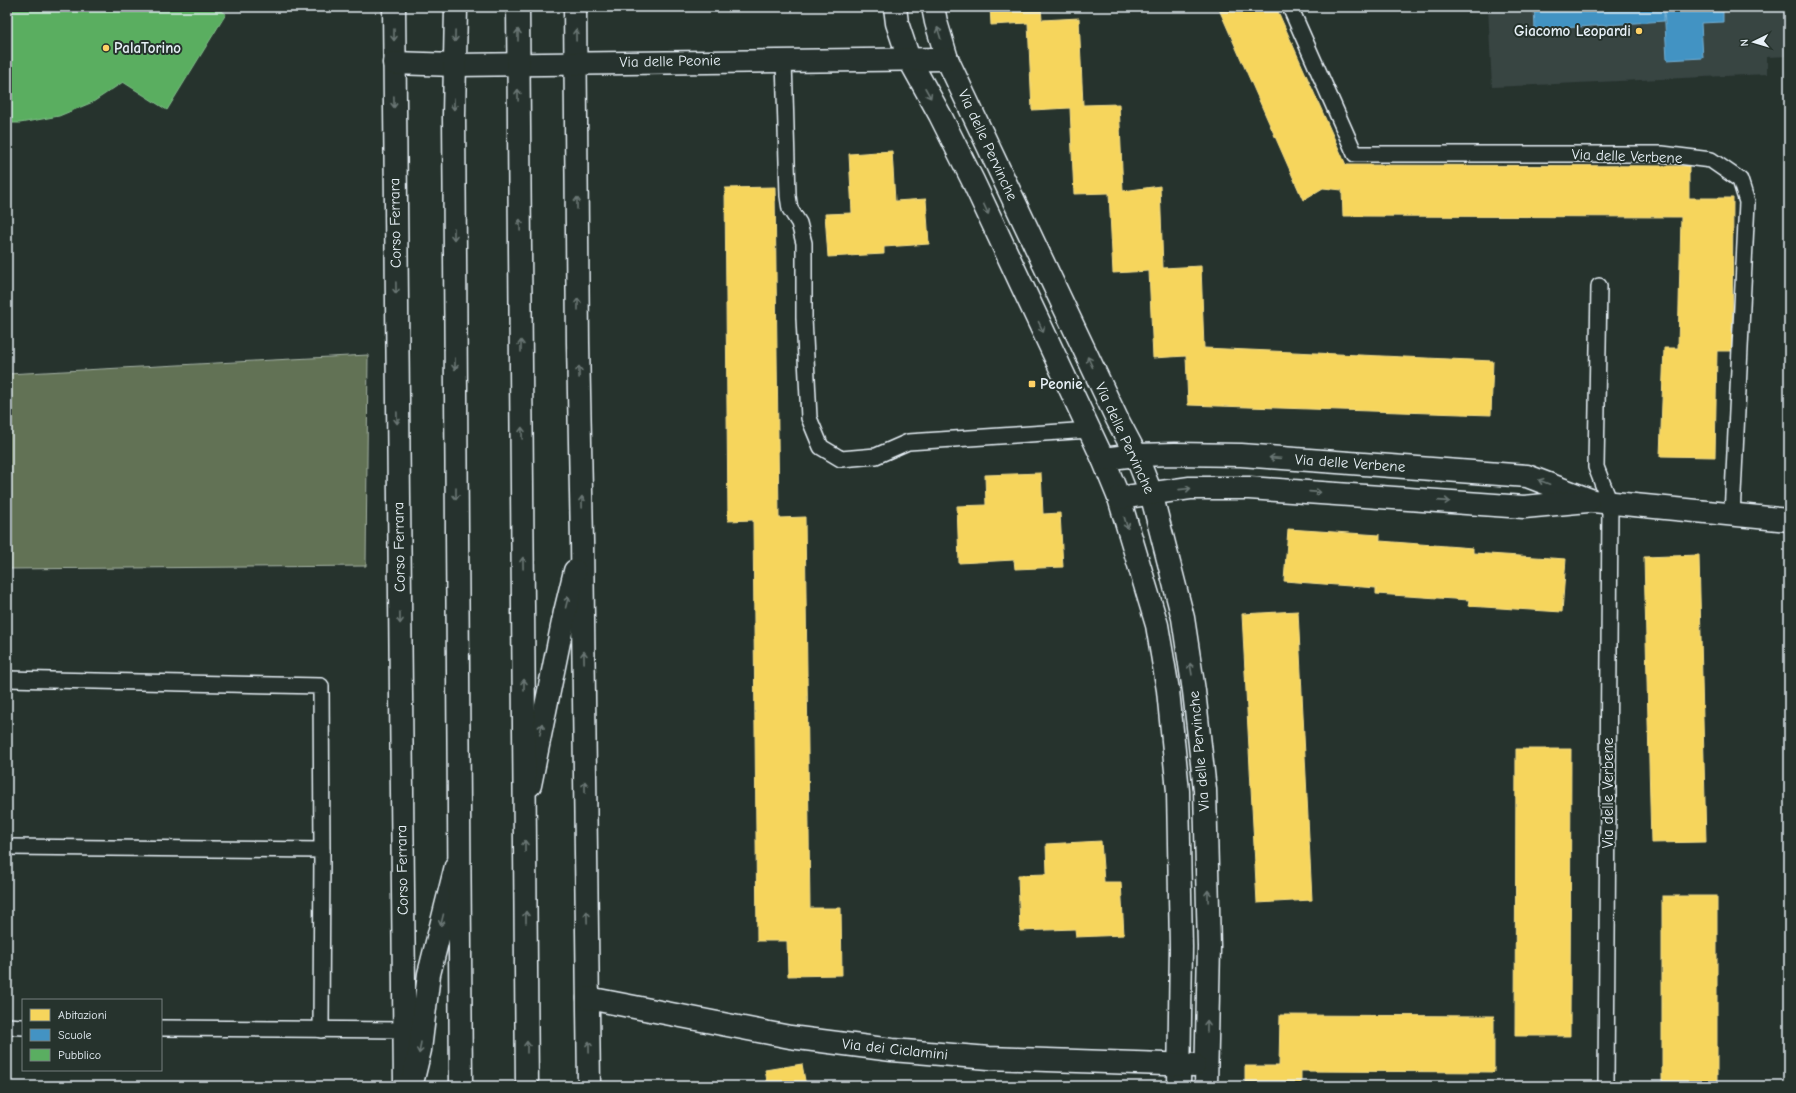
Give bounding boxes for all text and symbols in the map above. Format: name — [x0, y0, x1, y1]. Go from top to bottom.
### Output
place label: Giacomo Leopardi — [1514, 22, 1631, 40]
north arrow — [1734, 22, 1774, 62]
marker: Giacomo Leopardi — [1634, 26, 1644, 36]
one-way arrow — [935, 27, 942, 40]
one-way arrow — [390, 28, 398, 41]
one-way arrow — [451, 29, 459, 42]
one-way arrow — [514, 29, 522, 42]
one-way arrow — [572, 29, 580, 42]
place label: PalaTorino — [114, 39, 181, 57]
text: N — [1738, 39, 1751, 47]
marker: PalaTorino — [101, 43, 111, 53]
street label: Via delle Peonie — [619, 51, 721, 71]
street label: Via delle Pervinche — [954, 86, 1022, 204]
one-way arrow — [924, 87, 932, 99]
one-way arrow — [514, 89, 522, 102]
one-way arrow — [390, 95, 398, 108]
one-way arrow — [450, 97, 458, 110]
street label: Via delle Verbene — [1571, 145, 1683, 167]
street label: Corso Ferrara — [385, 178, 405, 268]
one-way arrow — [574, 197, 581, 210]
one-way arrow — [983, 203, 990, 215]
one-way arrow — [516, 219, 524, 232]
one-way arrow — [450, 227, 458, 240]
one-way arrow — [392, 281, 400, 294]
one-way arrow — [574, 298, 582, 311]
one-way arrow — [1038, 320, 1045, 332]
one-way arrow — [517, 340, 525, 353]
one-way arrow — [1086, 356, 1093, 368]
one-way arrow — [451, 357, 459, 370]
one-way arrow — [575, 366, 582, 379]
place label: Peonie — [1040, 375, 1083, 393]
marker: Peonie — [1027, 379, 1037, 389]
street label: Via delle Pervinche — [1091, 379, 1159, 497]
one-way arrow — [393, 411, 401, 424]
one-way arrow — [518, 427, 526, 440]
street label: Via delle Verbene — [1294, 450, 1406, 476]
one-way arrow — [1269, 454, 1282, 461]
one-way arrow — [1538, 478, 1550, 486]
one-way arrow — [1178, 485, 1191, 493]
one-way arrow — [452, 487, 460, 500]
one-way arrow — [1308, 489, 1321, 496]
one-way arrow — [578, 496, 585, 509]
one-way arrow — [1437, 498, 1450, 505]
street label: Corso Ferrara — [389, 502, 409, 592]
one-way arrow — [1123, 516, 1130, 529]
one-way arrow — [519, 557, 527, 570]
one-way arrow — [564, 595, 572, 608]
one-way arrow — [396, 611, 403, 624]
one-way arrow — [580, 651, 588, 664]
one-way arrow — [1187, 663, 1195, 676]
one-way arrow — [520, 679, 528, 692]
street label: Via delle Pervinche — [1185, 690, 1213, 812]
one-way arrow — [537, 723, 545, 736]
street label: Via delle Verbene — [1599, 737, 1617, 848]
one-way arrow — [582, 781, 589, 794]
street label: Corso Ferrara — [392, 825, 412, 915]
one-way arrow — [521, 840, 529, 853]
one-way arrow — [1204, 890, 1212, 903]
one-way arrow — [522, 911, 530, 924]
one-way arrow — [583, 911, 591, 924]
one-way arrow — [438, 914, 446, 927]
legend — [22, 999, 162, 1071]
text: Abitazioni — [58, 1008, 107, 1022]
one-way arrow — [1203, 1020, 1211, 1033]
text: Scuole — [58, 1028, 92, 1042]
street label: Via dei Ciclamini — [841, 1034, 949, 1064]
one-way arrow — [416, 1041, 424, 1054]
one-way arrow — [523, 1041, 531, 1054]
one-way arrow — [585, 1041, 593, 1054]
text: Pubblico — [58, 1048, 101, 1062]

